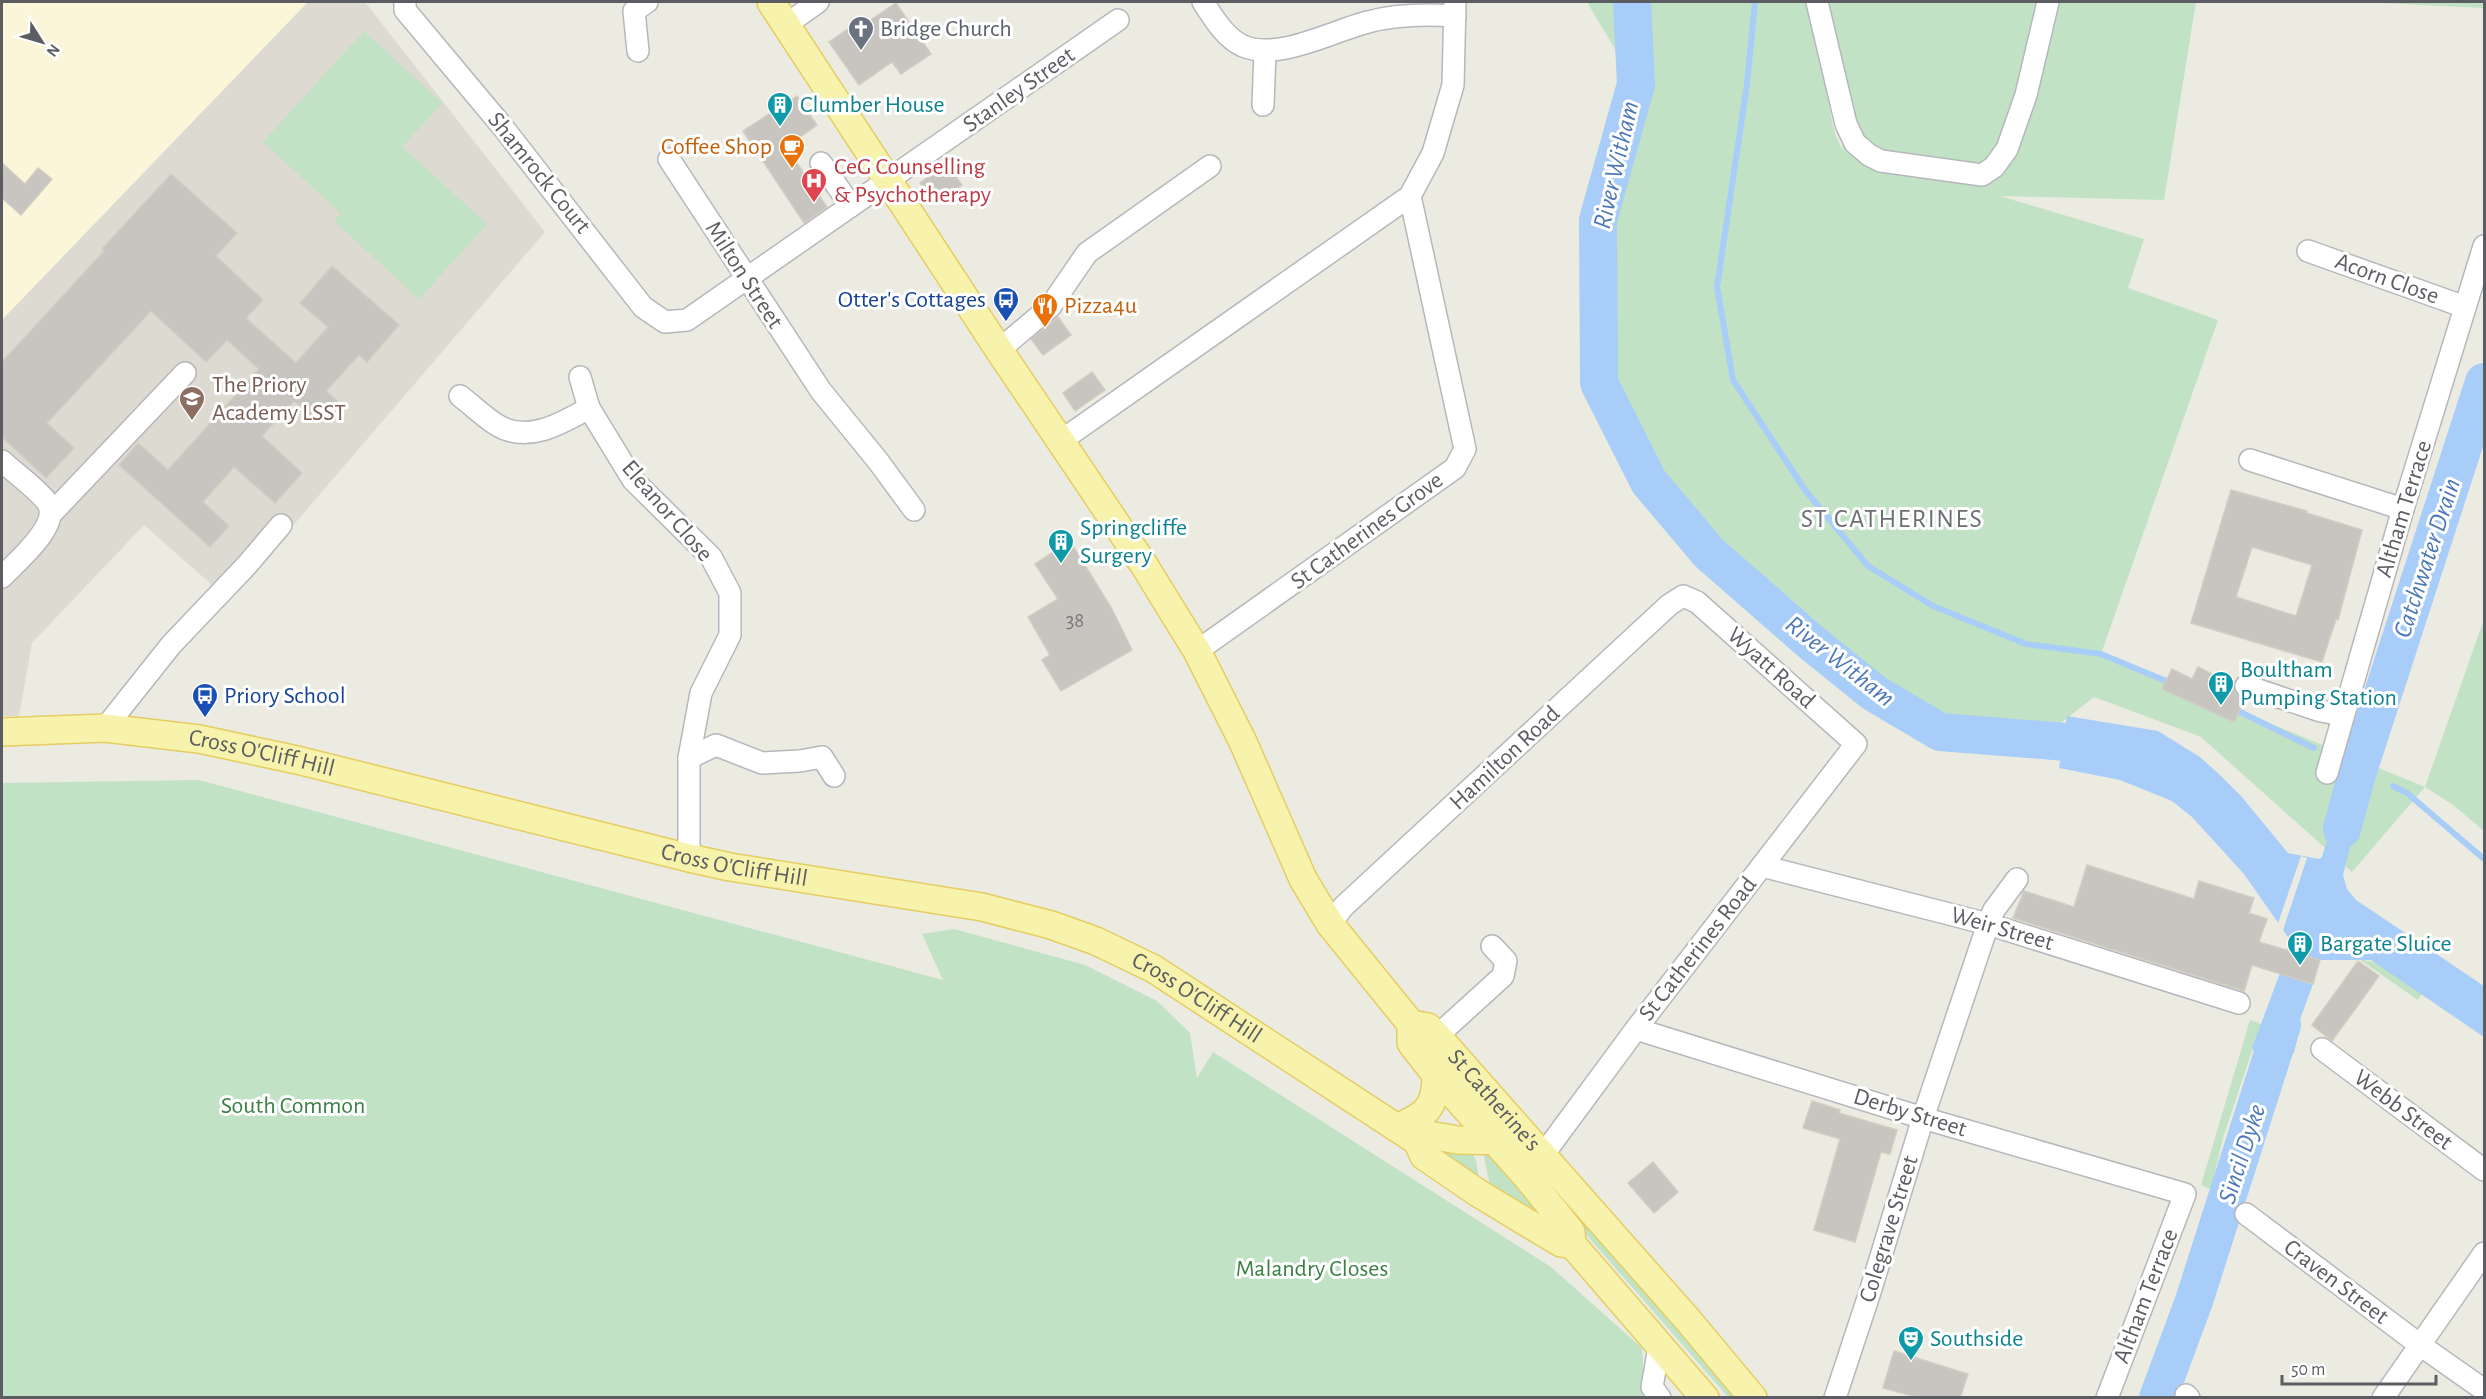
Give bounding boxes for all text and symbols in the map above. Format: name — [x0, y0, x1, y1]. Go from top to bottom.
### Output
north arrow — [12, 12, 72, 72]
church icon: Bridge Church — [846, 14, 876, 52]
place label: Bridge Church — [880, 17, 1012, 41]
text: N — [43, 41, 63, 60]
street label: Stanley Street — [959, 43, 1079, 137]
building icon: Clumber House — [765, 90, 795, 128]
place label: Clumber House — [800, 93, 945, 117]
water label: River Witham — [1589, 99, 1643, 231]
street label: Shamrock Court — [483, 108, 595, 238]
cafe icon: Coffee Shop — [777, 132, 807, 170]
place label: Coffee Shop — [661, 135, 772, 159]
place label: CeG Counselling & Psychotherapy — [834, 155, 991, 207]
hospital icon: CeG Counselling & Psychotherapy — [799, 166, 829, 204]
street label: Milton Street — [701, 217, 788, 333]
street label: Acorn Close — [2332, 249, 2442, 309]
bus stop icon: Otter's Cottages — [991, 285, 1021, 323]
place label: Otter's Cottages — [838, 288, 986, 312]
restaurant icon: Pizza4u — [1030, 291, 1060, 329]
place label: Pizza4u — [1064, 294, 1137, 318]
place label: The Priory Academy LSST — [212, 373, 346, 425]
school or university icon: The Priory Academy LSST — [177, 384, 207, 422]
street label: Altham Terrace — [2372, 438, 2436, 580]
street label: Eleanor Close — [617, 456, 717, 566]
street label: St Catherines Grove — [1287, 468, 1447, 594]
water label: Catchwater Drain — [2389, 475, 2465, 641]
district label: ST CATHERINES — [1801, 506, 1983, 532]
place label: Springcliffe Surgery — [1080, 516, 1187, 568]
building icon: Springcliffe Surgery — [1046, 527, 1076, 565]
house number: 38 — [1066, 610, 1084, 631]
water label: River Witham — [1781, 611, 1899, 711]
street label: Wyatt Road — [1723, 623, 1819, 713]
place label: Boultham Pumping Station — [2240, 658, 2397, 710]
building icon: Boultham Pumping Station — [2206, 669, 2236, 707]
bus stop icon: Priory School — [190, 681, 220, 719]
place label: Priory School — [224, 684, 346, 708]
street label: Hamilton Road — [1445, 701, 1565, 815]
street label: Cross O'Cliff Hill — [188, 726, 337, 781]
street label: Cross O'Cliff Hill — [659, 839, 809, 891]
street label: St Catherines Road — [1635, 873, 1761, 1025]
street label: Weir Street — [1948, 903, 2056, 955]
building icon: Bargate Sluice — [2285, 929, 2315, 967]
place label: Bargate Sluice — [2320, 932, 2452, 956]
street label: Cross O'Cliff Hill — [1128, 948, 1266, 1048]
street label: St Catherine's — [1443, 1045, 1545, 1156]
street label: Webb Street — [2349, 1065, 2457, 1155]
street label: Derby Street — [1851, 1084, 1970, 1142]
park label: South Common — [221, 1094, 365, 1118]
water label: Sincil Dyke — [2214, 1101, 2270, 1207]
street label: Colegrave Street — [1855, 1153, 1923, 1305]
street label: Altham Terrace — [2109, 1225, 2183, 1367]
street label: Craven Street — [2279, 1235, 2393, 1329]
park label: Malandry Closes — [1236, 1257, 1388, 1281]
theatre icon: Southside — [1896, 1324, 1926, 1362]
place label: Southside — [1930, 1327, 2023, 1351]
scale bar — [2282, 1348, 2436, 1386]
text: 50 m — [2291, 1361, 2325, 1379]

